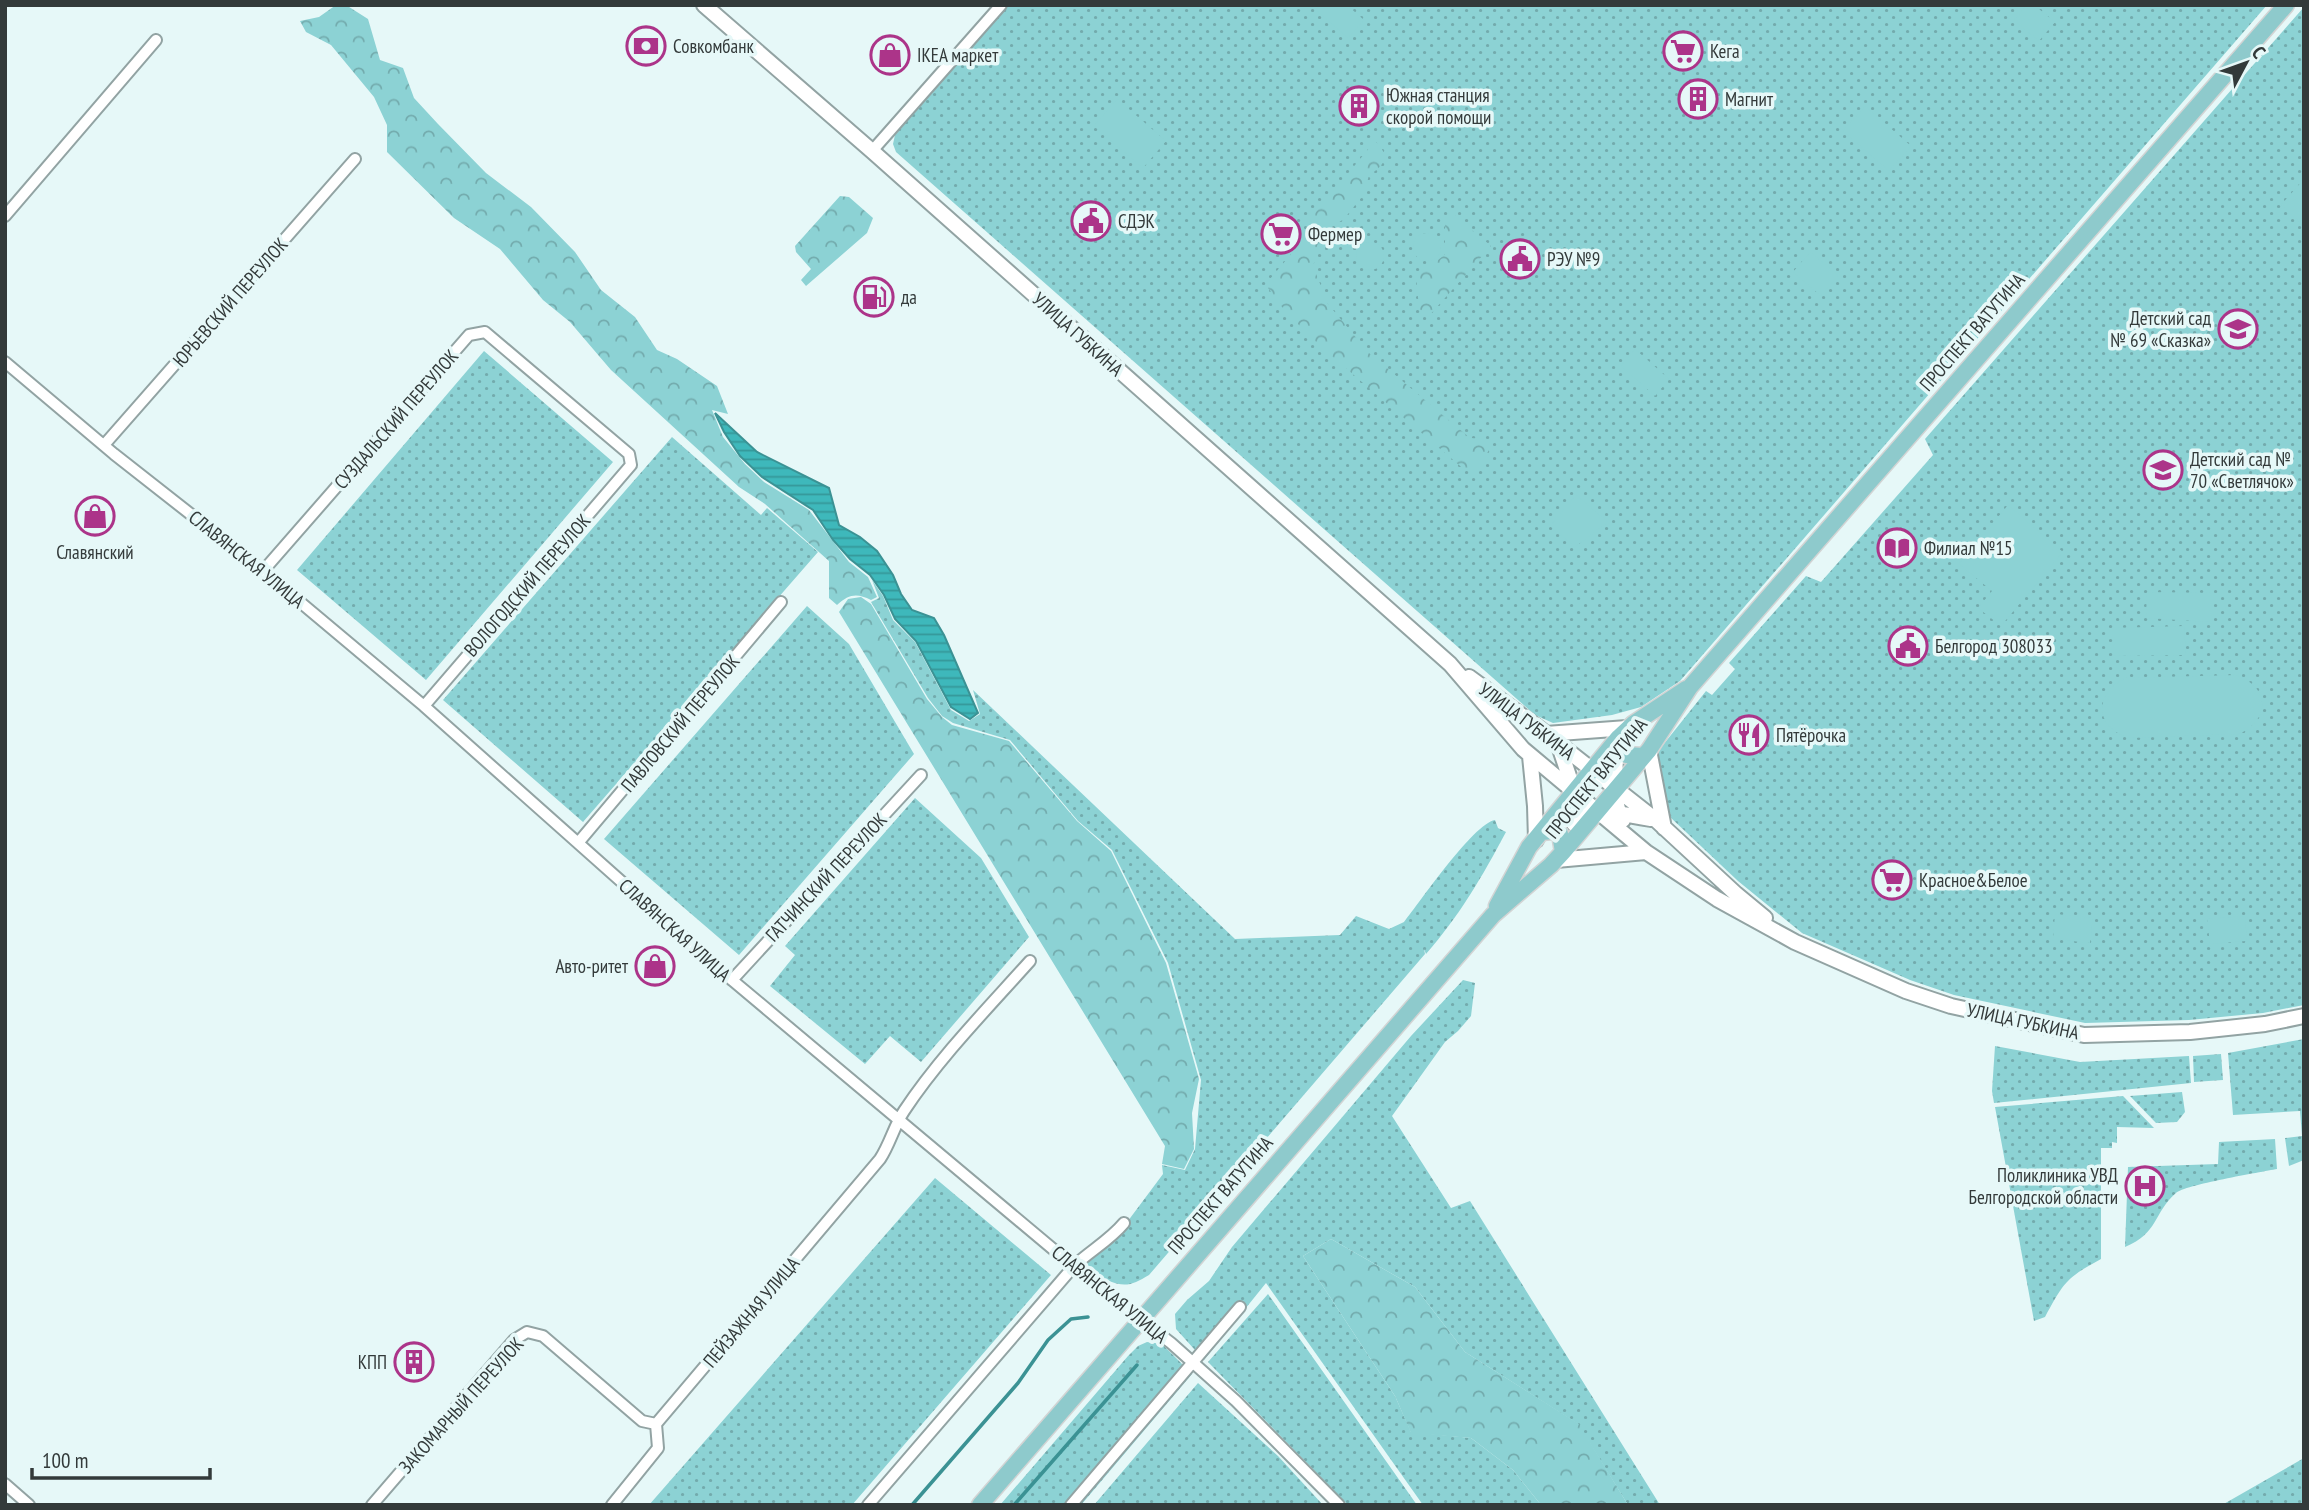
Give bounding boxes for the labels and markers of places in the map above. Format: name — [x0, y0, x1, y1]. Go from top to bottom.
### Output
bank icon: Совкомбанк — [625, 25, 667, 67]
supermarket icon: Кега — [1662, 30, 1704, 72]
place label: Совкомбанк — [673, 34, 754, 58]
shop icon: IKEA маркет — [869, 34, 911, 76]
place label: Кега — [1710, 39, 1740, 63]
place label: IKEA маркет — [917, 43, 999, 67]
building icon: Магнит — [1677, 78, 1719, 120]
place label: Южная станция скорой помощи — [1386, 83, 1491, 129]
building icon: Южная станция скорой помощи — [1338, 85, 1380, 127]
place label: Магнит — [1725, 87, 1774, 111]
public building icon: СДЭК — [1070, 200, 1112, 242]
place label: СДЭК — [1118, 209, 1155, 233]
supermarket icon: Фермер — [1260, 213, 1302, 255]
place label: Фермер — [1308, 222, 1362, 246]
public building icon: РЭУ №9 — [1499, 238, 1541, 280]
place label: РЭУ №9 — [1547, 247, 1600, 271]
fuel station icon: да — [853, 276, 895, 318]
place label: да — [901, 285, 917, 309]
place label: Детский сад № 69 «Сказка» — [2110, 306, 2212, 352]
school or university icon: Детский сад № 69 «Сказка» — [2217, 308, 2259, 350]
place label: Детский сад № 70 «Светлячок» — [2190, 447, 2294, 493]
school or university icon: Детский сад № 70 «Светлячок» — [2142, 449, 2184, 491]
shop icon: Славянский — [74, 495, 116, 537]
library icon: Филиал №15 — [1876, 527, 1918, 569]
place label: Филиал №15 — [1924, 536, 2013, 560]
place label: Славянский — [56, 540, 134, 564]
public building icon: Белгород 308033 — [1887, 625, 1929, 667]
place label: Белгород 308033 — [1935, 634, 2052, 658]
restaurant icon: Пятёрочка — [1728, 714, 1770, 756]
place label: Пятёрочка — [1776, 723, 1846, 747]
supermarket icon: Красное&Белое — [1871, 859, 1913, 901]
place label: Красное&Белое — [1919, 868, 2028, 892]
shop icon: Авто-ритет — [634, 945, 676, 987]
place label: Авто-ритет — [555, 954, 629, 978]
place label: Поликлиника УВД Белгородской области — [1969, 1163, 2118, 1209]
hospital icon: Поликлиника УВД Белгородской области — [2124, 1165, 2166, 1207]
building icon: КПП — [393, 1341, 435, 1383]
place label: КПП — [358, 1350, 387, 1374]

